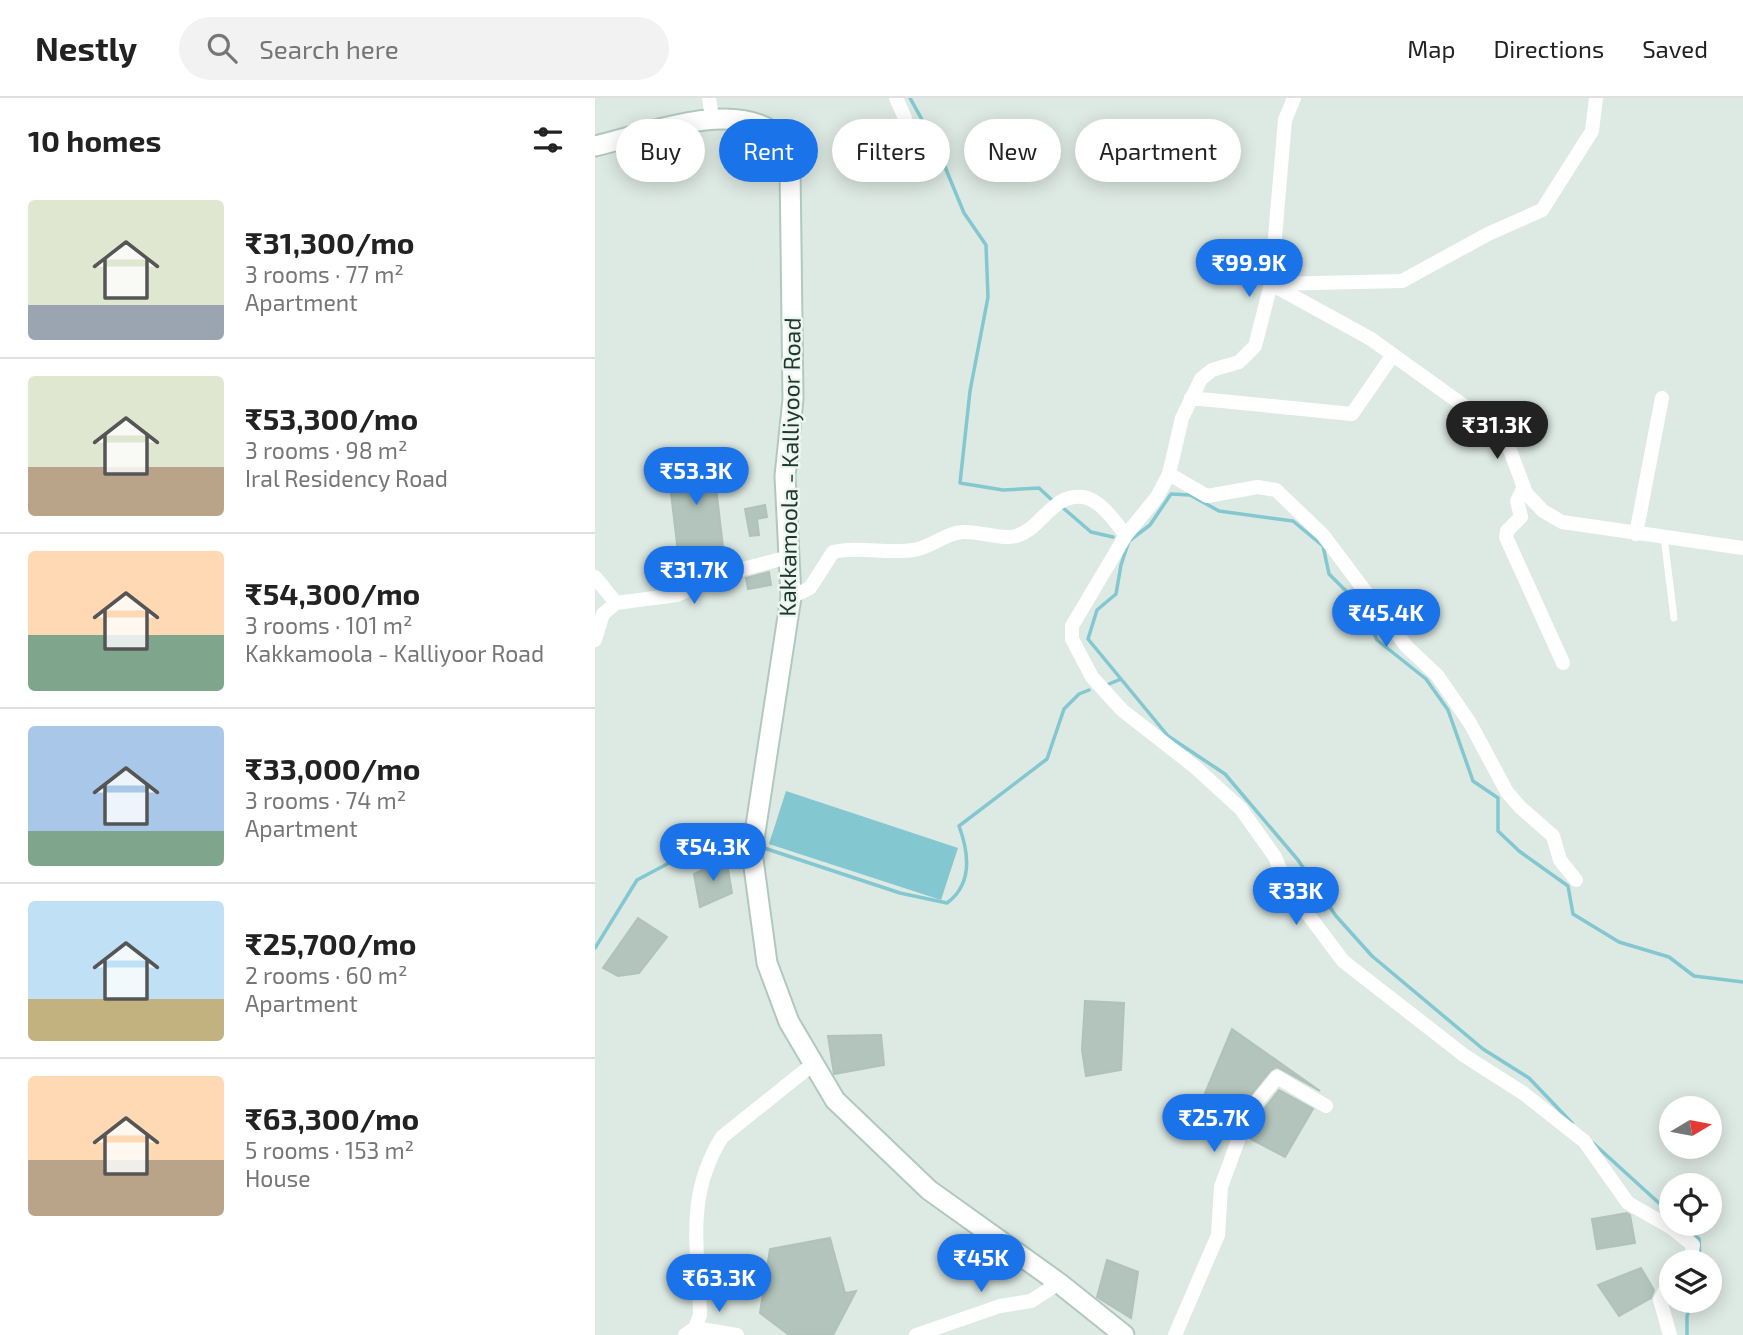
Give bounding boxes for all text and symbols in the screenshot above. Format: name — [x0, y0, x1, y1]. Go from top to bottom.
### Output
search box — [179, 17, 669, 80]
text: Nestly — [35, 28, 137, 68]
icon: search — [203, 29, 241, 67]
text: Search here — [259, 33, 399, 64]
text: Map — [1407, 34, 1455, 63]
text: Directions — [1493, 34, 1604, 63]
text: Saved — [1642, 34, 1708, 63]
chip: Buy — [616, 119, 705, 182]
chip: Rent — [719, 119, 818, 182]
chip: Filters — [832, 119, 950, 182]
chip: New — [964, 119, 1061, 182]
chip: Apartment — [1075, 119, 1241, 182]
icon: filters — [529, 121, 567, 159]
text: 10 homes — [28, 122, 161, 158]
text: ₹31,300/mo — [245, 224, 415, 260]
icon: home — [84, 228, 168, 312]
pin: ₹99.9K — [1192, 240, 1306, 299]
text: ₹99.9K — [1212, 248, 1286, 276]
text: 3 rooms · 77 m² — [245, 260, 404, 288]
text: Apartment — [245, 288, 358, 316]
street label: Kakkamoola - Kalliyoor Road — [772, 317, 806, 617]
text: ₹53,300/mo — [245, 400, 418, 436]
pin: ₹31.3K — [1440, 402, 1554, 461]
icon: home — [84, 404, 168, 488]
text: ₹31.3K — [1462, 410, 1532, 438]
text: 3 rooms · 98 m² — [245, 436, 407, 464]
pin: ₹53.3K — [639, 448, 753, 507]
text: ₹53.3K — [660, 456, 732, 484]
text: Iral Residency Road — [245, 464, 448, 492]
pin: ₹31.7K — [637, 546, 751, 606]
text: ₹31.7K — [660, 555, 728, 583]
text: ₹54,300/mo — [245, 575, 420, 611]
icon: home — [84, 579, 168, 663]
pin: ₹45.4K — [1329, 589, 1443, 649]
text: ₹45.4K — [1348, 598, 1424, 626]
text: 3 rooms · 101 m² — [245, 611, 412, 639]
text: Kakkamoola - Kalliyoor Road — [245, 639, 544, 667]
text: ₹33,000/mo — [245, 750, 421, 786]
icon: home — [84, 754, 168, 838]
text: 3 rooms · 74 m² — [245, 786, 406, 814]
text: Apartment — [245, 814, 358, 842]
pin: ₹54.3K — [656, 824, 770, 883]
text: ₹54.3K — [676, 832, 750, 860]
pin: ₹33K — [1255, 868, 1337, 927]
text: ₹33K — [1269, 876, 1323, 904]
text: ₹25,700/mo — [245, 925, 416, 961]
icon: home — [84, 929, 168, 1013]
text: 2 rooms · 60 m² — [245, 961, 407, 989]
text: Apartment — [245, 989, 358, 1017]
pin: ₹25.7K — [1157, 1094, 1271, 1154]
north arrow — [1659, 1096, 1722, 1158]
map controls — [1659, 1096, 1722, 1313]
text: ₹63,300/mo — [245, 1100, 419, 1136]
text: ₹25.7K — [1178, 1103, 1250, 1131]
icon: home — [84, 1104, 168, 1188]
text: 5 rooms · 153 m² — [245, 1136, 414, 1164]
text: House — [245, 1164, 311, 1192]
button: locate — [1659, 1173, 1722, 1236]
pin: ₹45K — [940, 1234, 1022, 1294]
text: ₹45K — [953, 1243, 1009, 1271]
button: layers — [1659, 1250, 1722, 1313]
pin: ₹63.3K — [662, 1254, 776, 1314]
text: ₹63.3K — [682, 1263, 756, 1291]

